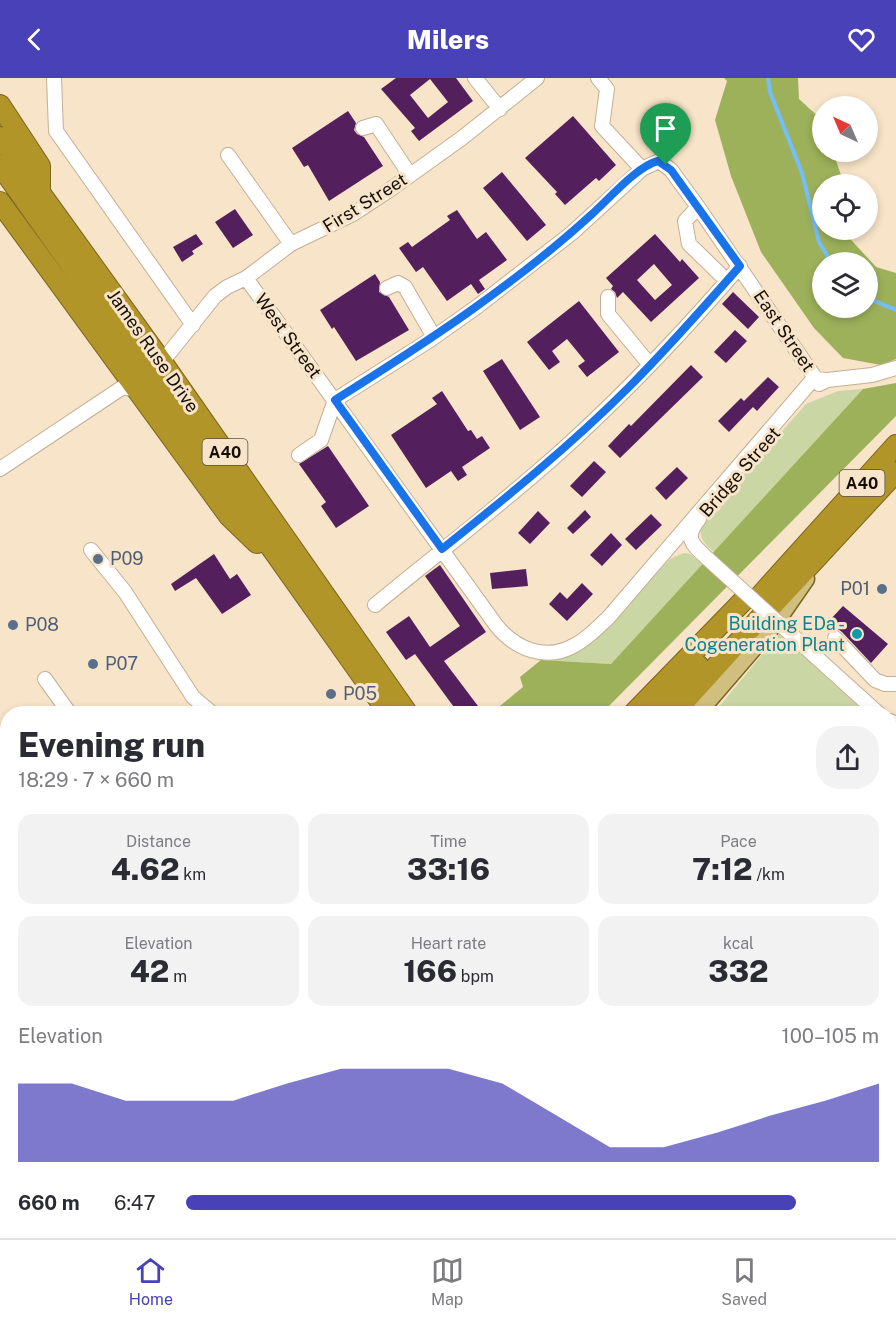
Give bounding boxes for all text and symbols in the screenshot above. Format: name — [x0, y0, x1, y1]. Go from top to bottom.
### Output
icon: back — [18, 23, 51, 56]
text: Milers — [407, 23, 489, 55]
icon: heart — [845, 23, 878, 56]
north arrow — [812, 96, 878, 162]
map controls — [812, 96, 878, 318]
pin — [640, 103, 691, 165]
icon: arrive — [649, 112, 682, 145]
street label: First Street — [319, 168, 411, 237]
button: locate — [812, 174, 878, 240]
button: layers — [812, 252, 878, 318]
street label: James Ruse Drive — [103, 285, 204, 416]
street label: East Street — [749, 286, 819, 375]
street label: West Street — [251, 289, 326, 382]
street label: Bridge Street — [695, 422, 784, 521]
road number: A40 — [202, 439, 248, 465]
road number: A40 — [840, 470, 884, 496]
place label: P09 — [110, 548, 144, 569]
marker: P09 — [91, 552, 105, 566]
place label: P01 — [840, 578, 870, 599]
marker: P01 — [875, 582, 889, 596]
place label: Building EDa - Cogeneration Plant — [684, 613, 845, 655]
place label: P08 — [25, 614, 59, 635]
marker: P08 — [6, 618, 20, 632]
marker: Building EDa - Cogeneration Plant — [850, 627, 864, 641]
place label: P07 — [105, 653, 138, 674]
marker: P07 — [86, 657, 100, 671]
place label: P05 — [343, 683, 377, 704]
marker: P05 — [324, 687, 338, 701]
text: Evening run — [18, 726, 205, 764]
button: share — [816, 726, 879, 789]
text: 18:29 · 7 × 660 m — [18, 768, 174, 792]
text: Distance — [126, 832, 191, 851]
text: Time — [430, 832, 467, 851]
text: Pace — [720, 832, 757, 851]
text: 4.62 — [111, 851, 179, 887]
text: 33:16 — [407, 851, 490, 887]
text: 7:12 — [692, 851, 753, 887]
text: km — [179, 865, 206, 884]
text: /km — [753, 865, 785, 884]
text: Elevation — [125, 934, 192, 953]
text: Heart rate — [411, 934, 486, 953]
text: kcal — [723, 934, 754, 953]
text: 42 — [130, 953, 169, 989]
text: 166 — [403, 953, 457, 989]
text: 332 — [708, 953, 769, 989]
text: m — [169, 967, 187, 986]
text: bpm — [457, 967, 494, 986]
text: Elevation — [18, 1024, 103, 1048]
text: 100–105 m — [782, 1024, 879, 1048]
text: 660 m — [18, 1191, 80, 1215]
text: 6:47 — [114, 1191, 155, 1215]
tab: Home — [129, 1254, 173, 1309]
tab: Map — [431, 1254, 464, 1309]
tab: Saved — [721, 1254, 767, 1309]

